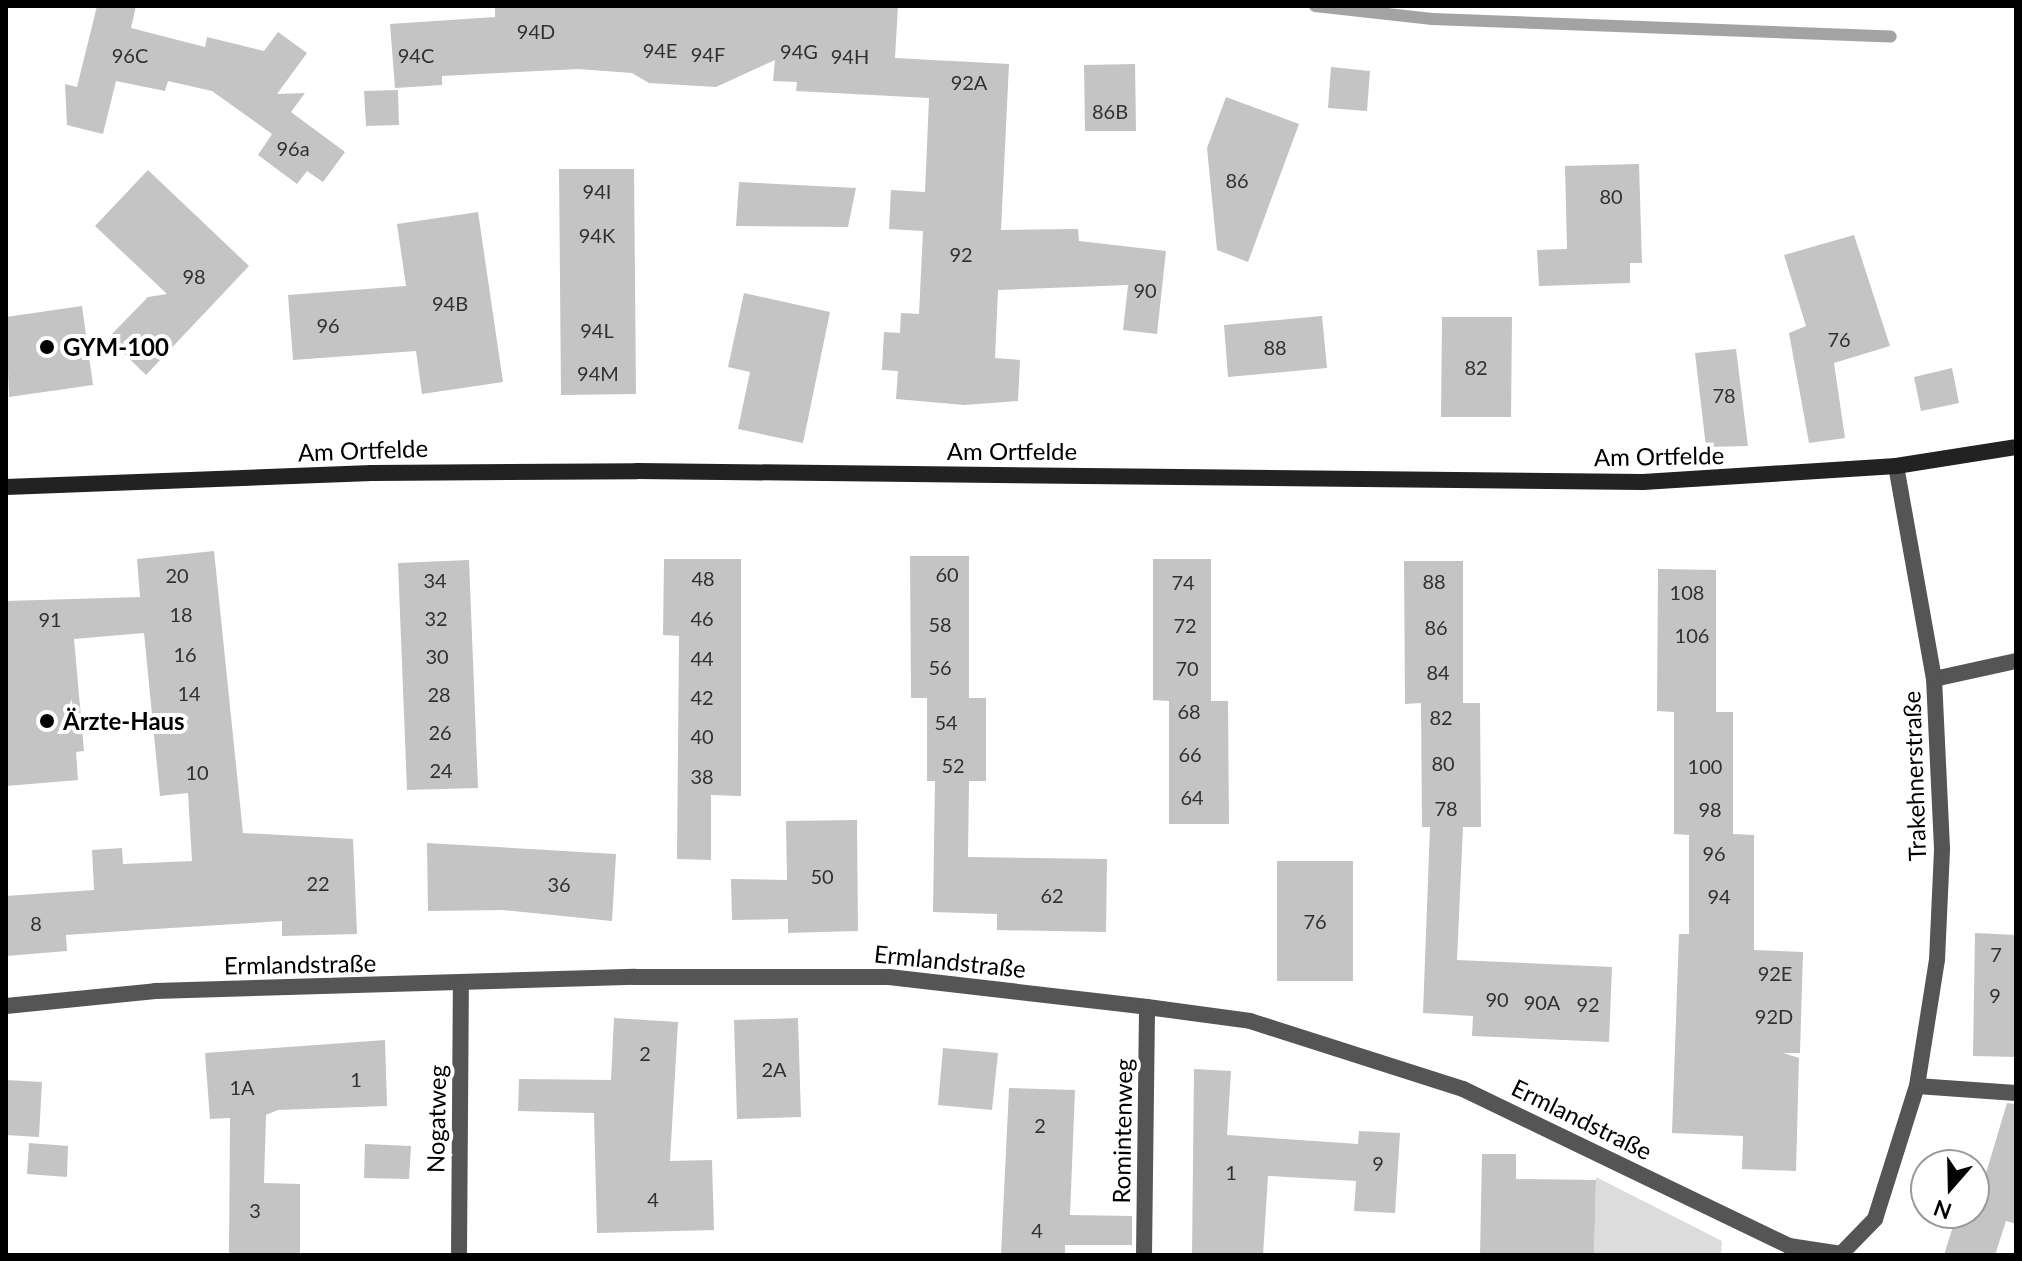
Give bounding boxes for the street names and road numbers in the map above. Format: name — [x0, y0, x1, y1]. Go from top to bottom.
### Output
street label: Am Ortfelde — [297, 433, 429, 467]
street label: Am Ortfelde — [947, 437, 1077, 465]
street label: Am Ortfelde — [1594, 440, 1724, 472]
street label: Trakehnerstraße — [1897, 690, 1931, 862]
street label: Ermlandstraße — [873, 939, 1027, 983]
street label: Ermlandstraße — [224, 948, 376, 980]
street label: Romintenweg — [1106, 1058, 1138, 1204]
street label: Nogatweg — [421, 1065, 451, 1173]
street label: Ermlandstraße — [1507, 1073, 1657, 1165]

